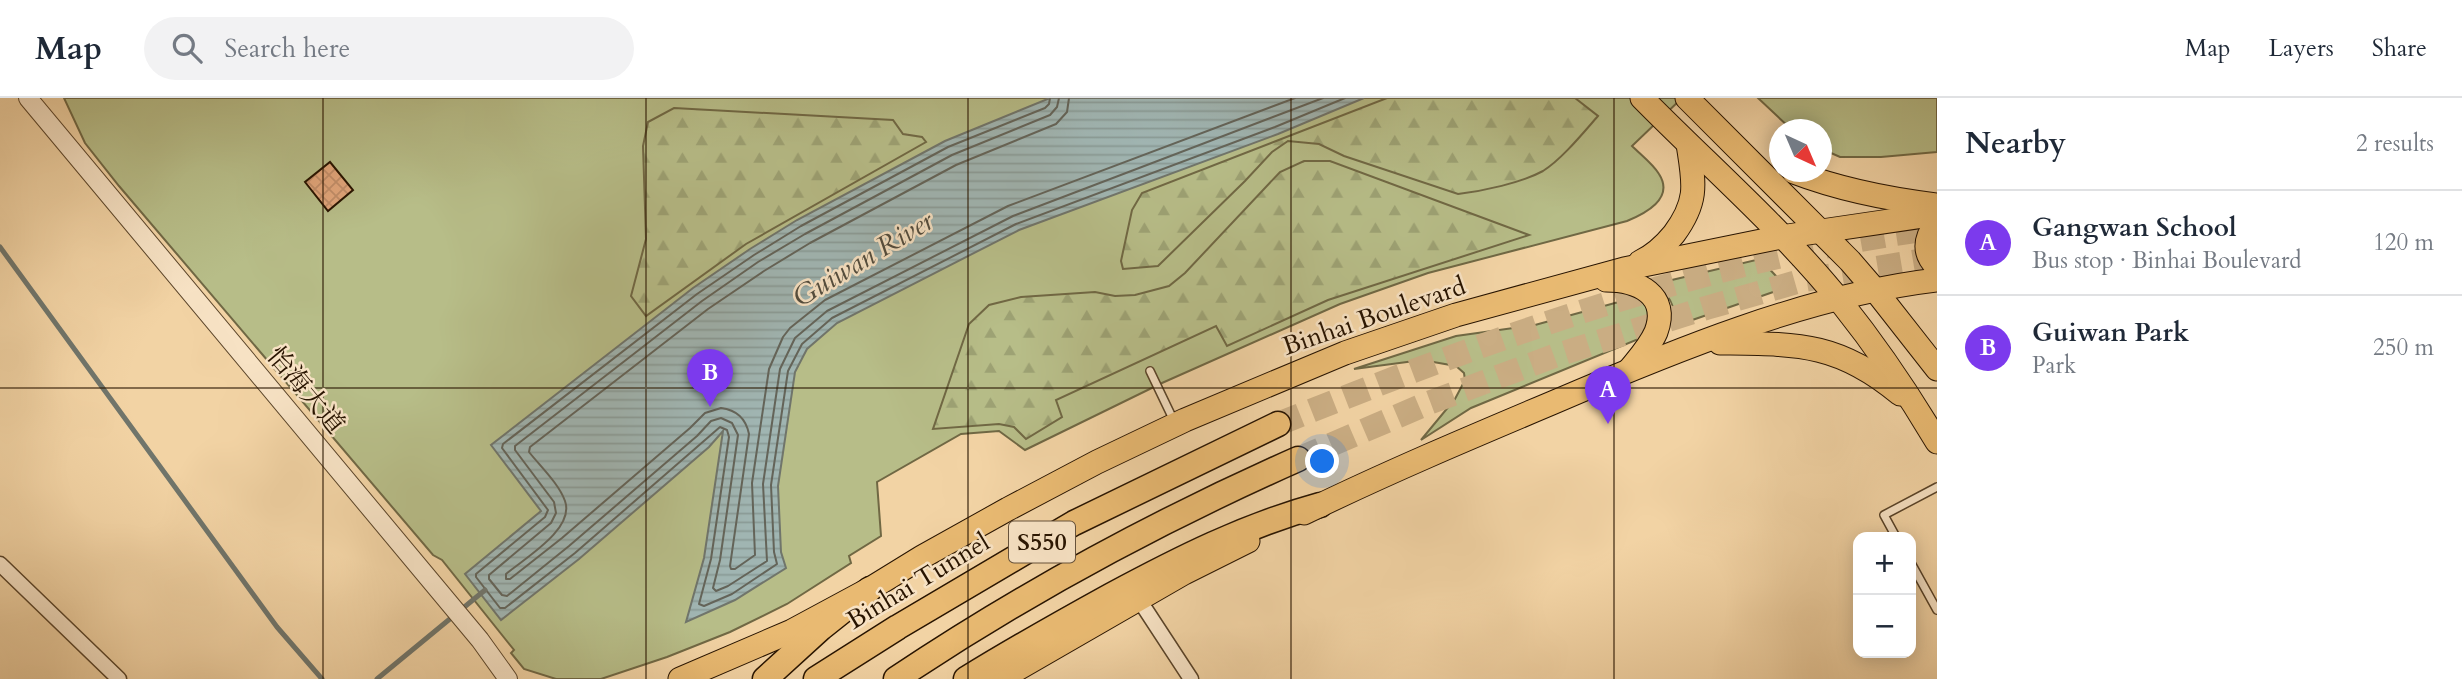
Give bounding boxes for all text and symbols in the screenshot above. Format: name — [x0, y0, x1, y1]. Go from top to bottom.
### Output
search box — [144, 17, 634, 80]
text: Map — [35, 26, 102, 71]
icon: search — [168, 29, 206, 67]
text: Search here — [224, 31, 350, 66]
text: Map — [2185, 32, 2231, 65]
text: Layers — [2269, 32, 2334, 65]
text: Share — [2372, 32, 2427, 65]
north arrow — [1769, 119, 1832, 182]
text: Nearby — [1965, 123, 2066, 164]
text: 2 results — [2356, 128, 2434, 159]
water label: Guiwan River — [785, 202, 941, 316]
text: Gangwan School — [2032, 210, 2236, 245]
text: A — [1979, 227, 1997, 258]
text: 120 m — [2373, 227, 2434, 258]
text: Bus stop · Binhai Boulevard — [2032, 245, 2302, 276]
street label: Binhai Boulevard — [1278, 268, 1470, 364]
text: Guiwan Park — [2032, 315, 2189, 350]
text: B — [1980, 332, 1996, 363]
text: 250 m — [2373, 332, 2434, 363]
street label: 怡海大道 — [259, 339, 353, 441]
pin: B — [687, 349, 733, 407]
text: Park — [2032, 350, 2076, 381]
pin: A — [1585, 366, 1631, 424]
your location — [1305, 444, 1339, 478]
road number: S550 — [1009, 522, 1075, 562]
street label: Binhai Tunnel — [840, 524, 996, 637]
map controls — [1853, 532, 1916, 658]
button: + — [1853, 532, 1916, 595]
button: − — [1853, 595, 1916, 658]

